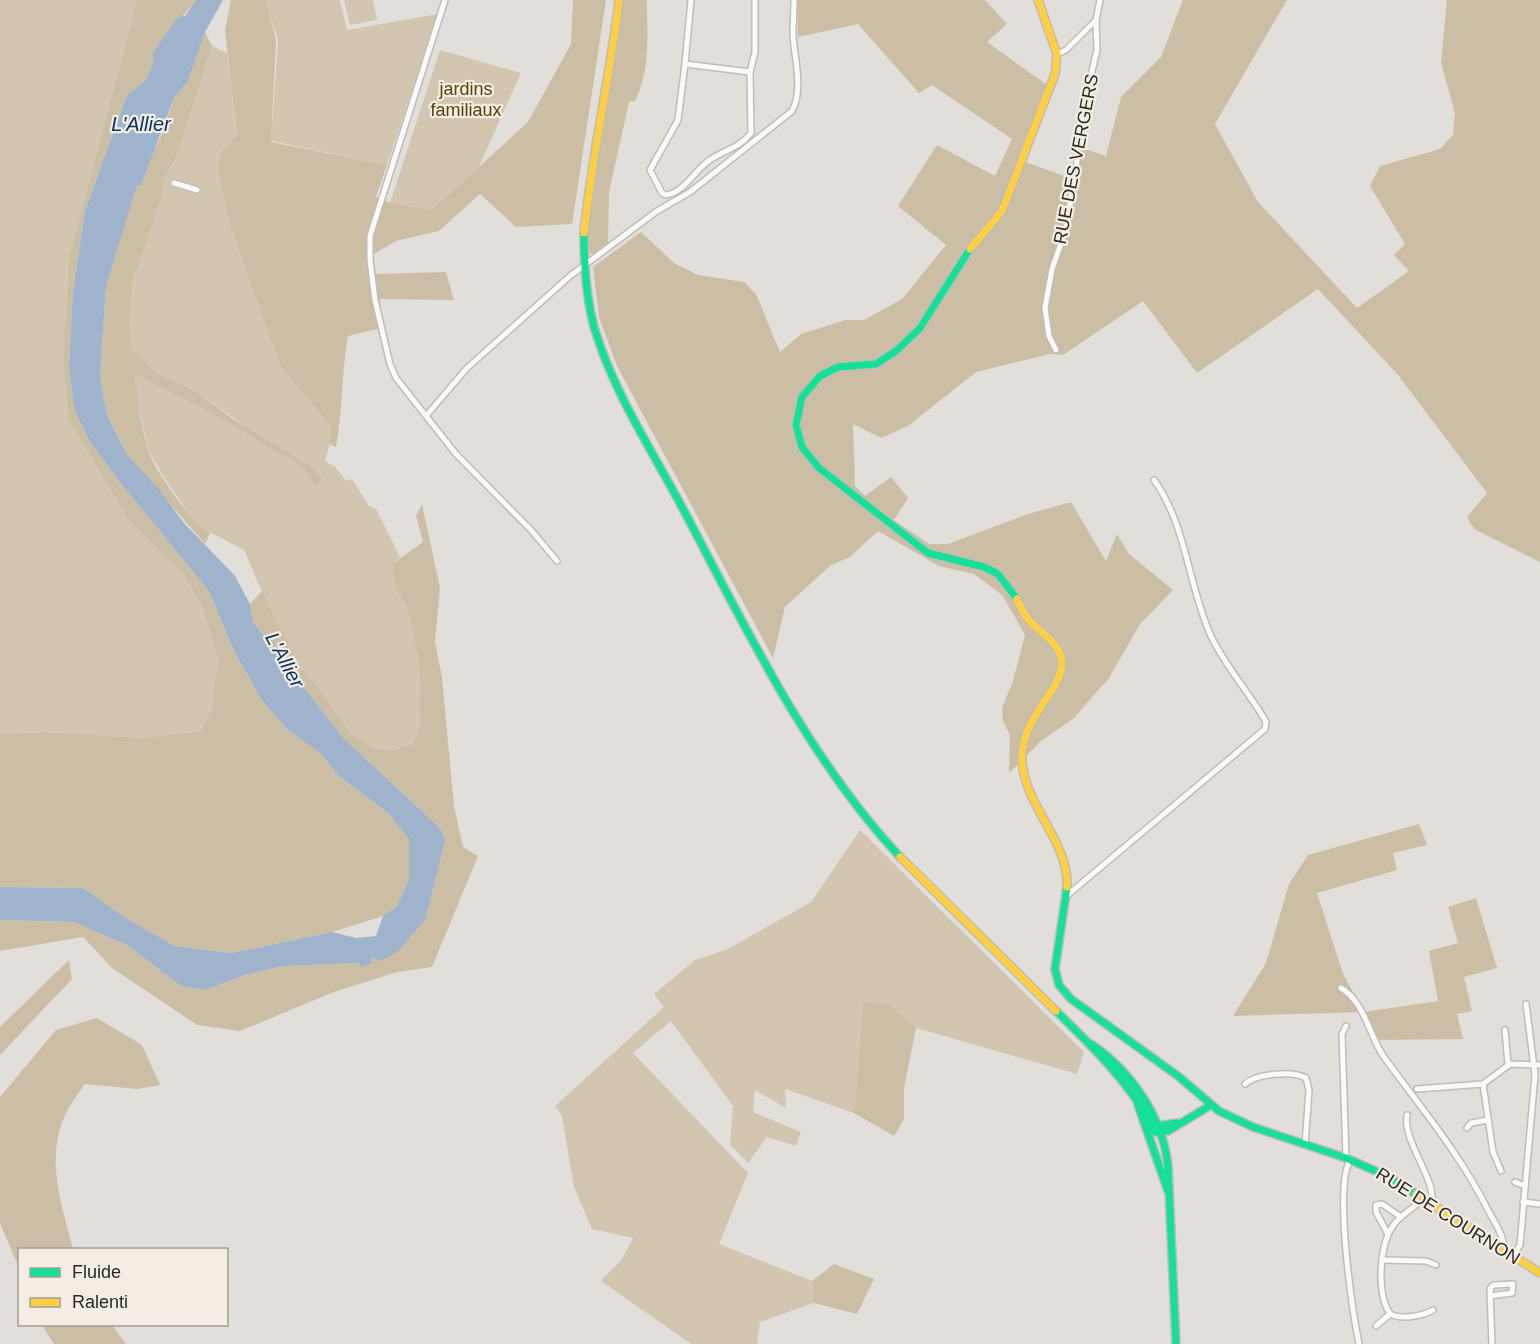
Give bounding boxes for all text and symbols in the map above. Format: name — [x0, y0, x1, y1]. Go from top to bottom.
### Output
street label: RUE DES VERGERS — [1050, 72, 1102, 246]
park label: jardins familiaux — [430, 79, 502, 120]
water label: L'Allier — [111, 113, 172, 135]
water label: L'Allier — [261, 629, 309, 693]
street label: RUE DE COURNON — [1372, 1164, 1524, 1268]
legend — [18, 1248, 228, 1326]
text: Fluide — [72, 1262, 121, 1282]
text: Ralenti — [72, 1292, 128, 1312]

